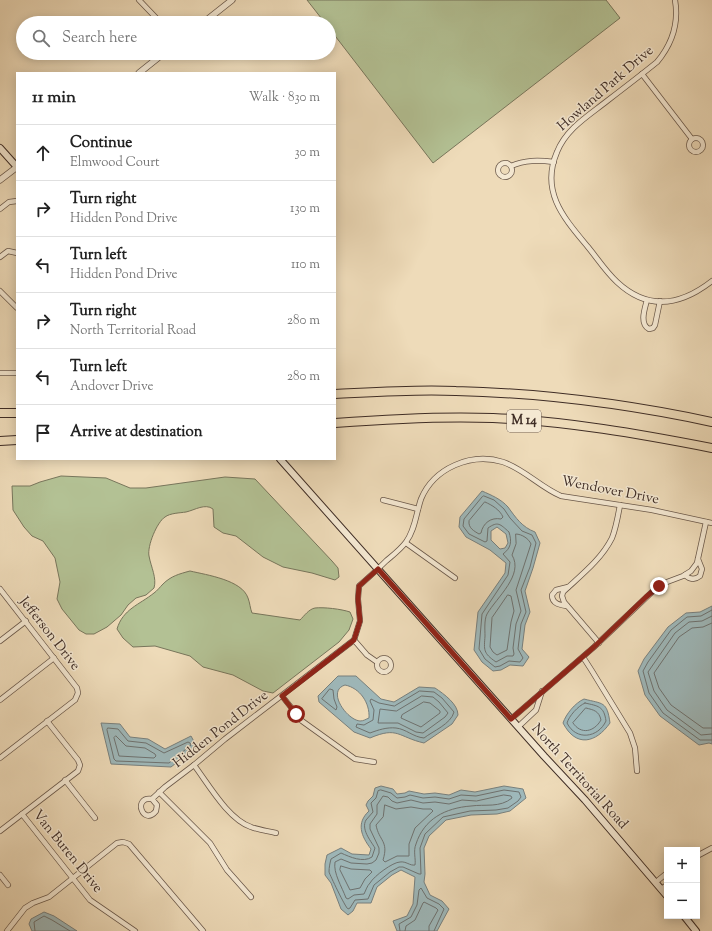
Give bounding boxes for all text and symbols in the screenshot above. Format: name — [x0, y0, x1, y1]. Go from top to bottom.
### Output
search box — [16, 16, 336, 60]
icon: search — [30, 27, 52, 49]
text: Search here — [62, 28, 137, 49]
street label: Howland Park Drive — [554, 42, 658, 136]
text: 11 min — [32, 86, 76, 110]
text: Walk · 830 m — [249, 89, 320, 107]
text: Continue — [70, 133, 132, 154]
icon: ahead — [32, 142, 54, 164]
text: 30 m — [294, 144, 320, 162]
text: Elmwood Court — [70, 154, 160, 172]
text: Turn right — [70, 189, 136, 210]
icon: right — [32, 198, 54, 220]
text: 130 m — [290, 200, 320, 218]
text: Hidden Pond Drive — [70, 210, 178, 228]
text: Turn left — [70, 245, 127, 266]
icon: left — [32, 254, 54, 276]
text: 110 m — [291, 256, 320, 274]
text: Hidden Pond Drive — [70, 266, 178, 284]
text: Turn right — [70, 301, 136, 322]
icon: right — [32, 310, 54, 332]
text: 280 m — [287, 312, 320, 330]
text: North Territorial Road — [70, 322, 196, 340]
text: Turn left — [70, 357, 127, 378]
icon: left — [32, 366, 54, 388]
text: 280 m — [287, 368, 320, 386]
text: Andover Drive — [70, 378, 153, 396]
road number: M 14 — [507, 410, 541, 432]
icon: arrive — [32, 422, 54, 444]
text: Arrive at destination — [70, 422, 203, 443]
street label: Wendover Drive — [559, 472, 661, 510]
route end — [650, 577, 668, 595]
street label: Jefferson Drive — [13, 592, 84, 675]
street label: Hidden Pond Drive — [169, 686, 273, 774]
route start — [287, 705, 305, 723]
street label: North Territorial Road — [526, 720, 632, 834]
street label: Van Buren Drive — [27, 806, 107, 898]
map controls — [664, 847, 700, 919]
button: + — [664, 847, 700, 883]
button: − — [664, 883, 700, 919]

